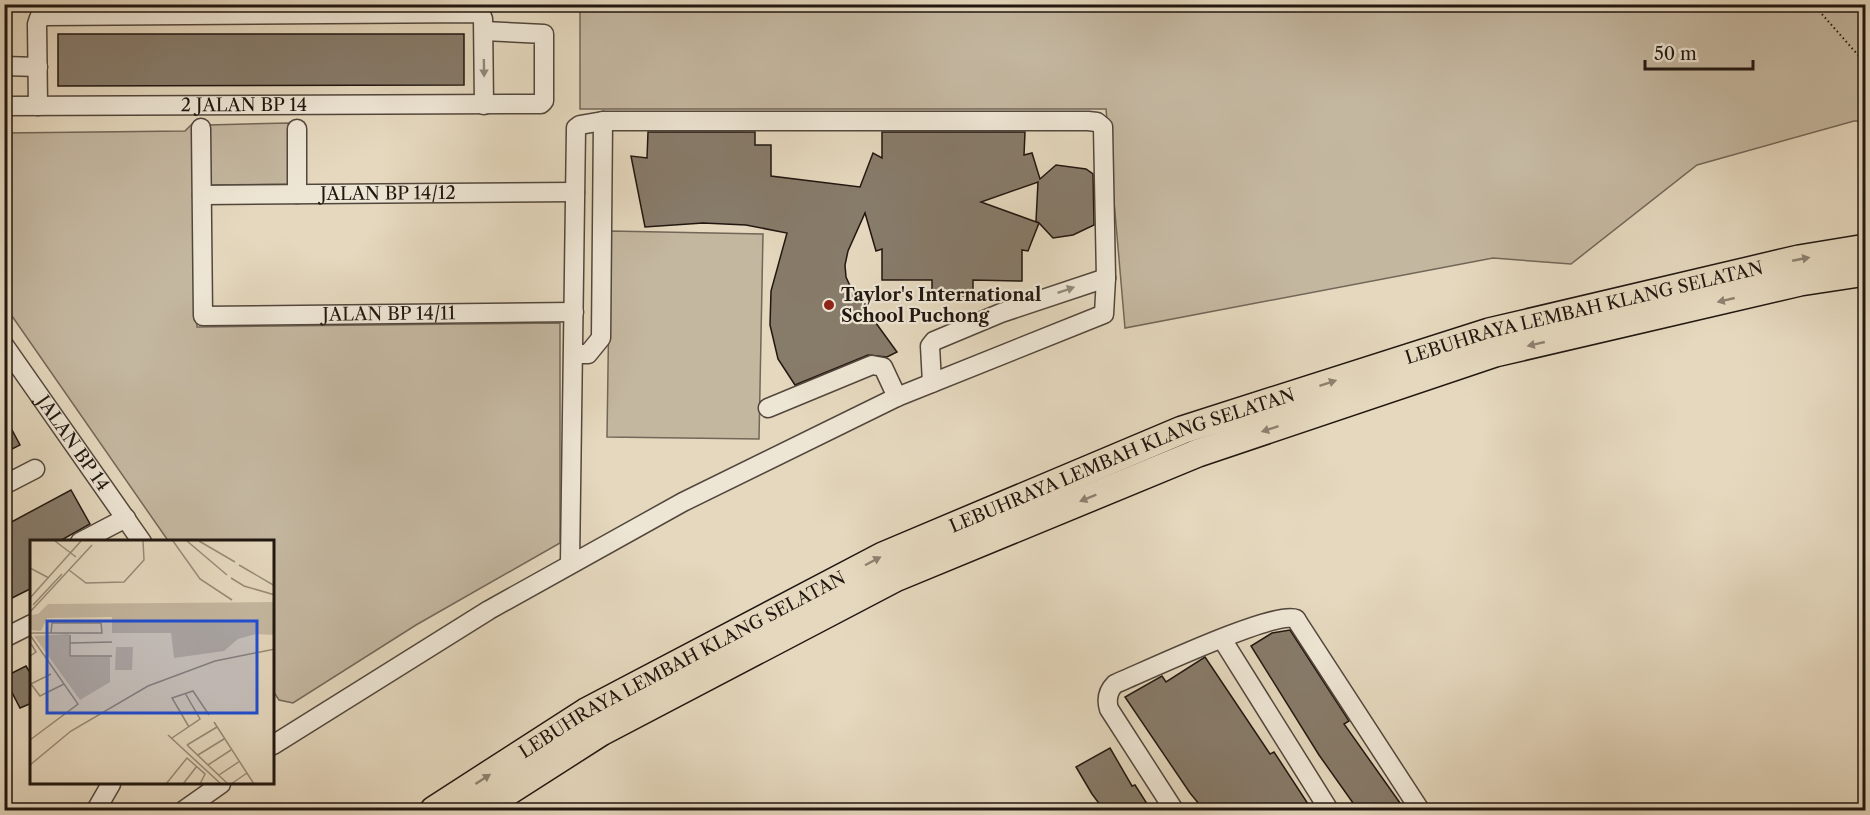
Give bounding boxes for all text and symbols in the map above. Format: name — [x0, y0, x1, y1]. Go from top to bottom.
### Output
scale bar — [1645, 33, 1753, 71]
text: 50 m — [1654, 43, 1697, 65]
one-way arrow — [479, 59, 489, 78]
street label: 2 JALAN BP 14 — [181, 94, 307, 116]
street label: JALAN BP 14/12 — [317, 182, 456, 205]
one-way arrow — [1791, 254, 1810, 263]
street label: LEBUHRAYA LEMBAH KLANG SELATAN — [1402, 257, 1766, 369]
place label: Taylor's International School Puchong — [841, 284, 1041, 327]
one-way arrow — [1057, 285, 1075, 295]
one-way arrow — [1717, 295, 1735, 305]
marker: Taylor's International School Puchong — [822, 298, 836, 312]
street label: JALAN BP 14/11 — [319, 302, 456, 326]
one-way arrow — [1526, 340, 1545, 349]
one-way arrow — [1319, 378, 1337, 388]
street label: LEBUHRAYA LEMBAH KLANG SELATAN — [946, 384, 1298, 538]
street label: JALAN BP 14 — [30, 389, 114, 495]
one-way arrow — [1261, 424, 1279, 434]
one-way arrow — [1079, 494, 1097, 503]
inset map — [30, 540, 274, 785]
one-way arrow — [865, 556, 882, 566]
street label: LEBUHRAYA LEMBAH KLANG SELATAN — [515, 567, 849, 763]
one-way arrow — [475, 773, 491, 784]

